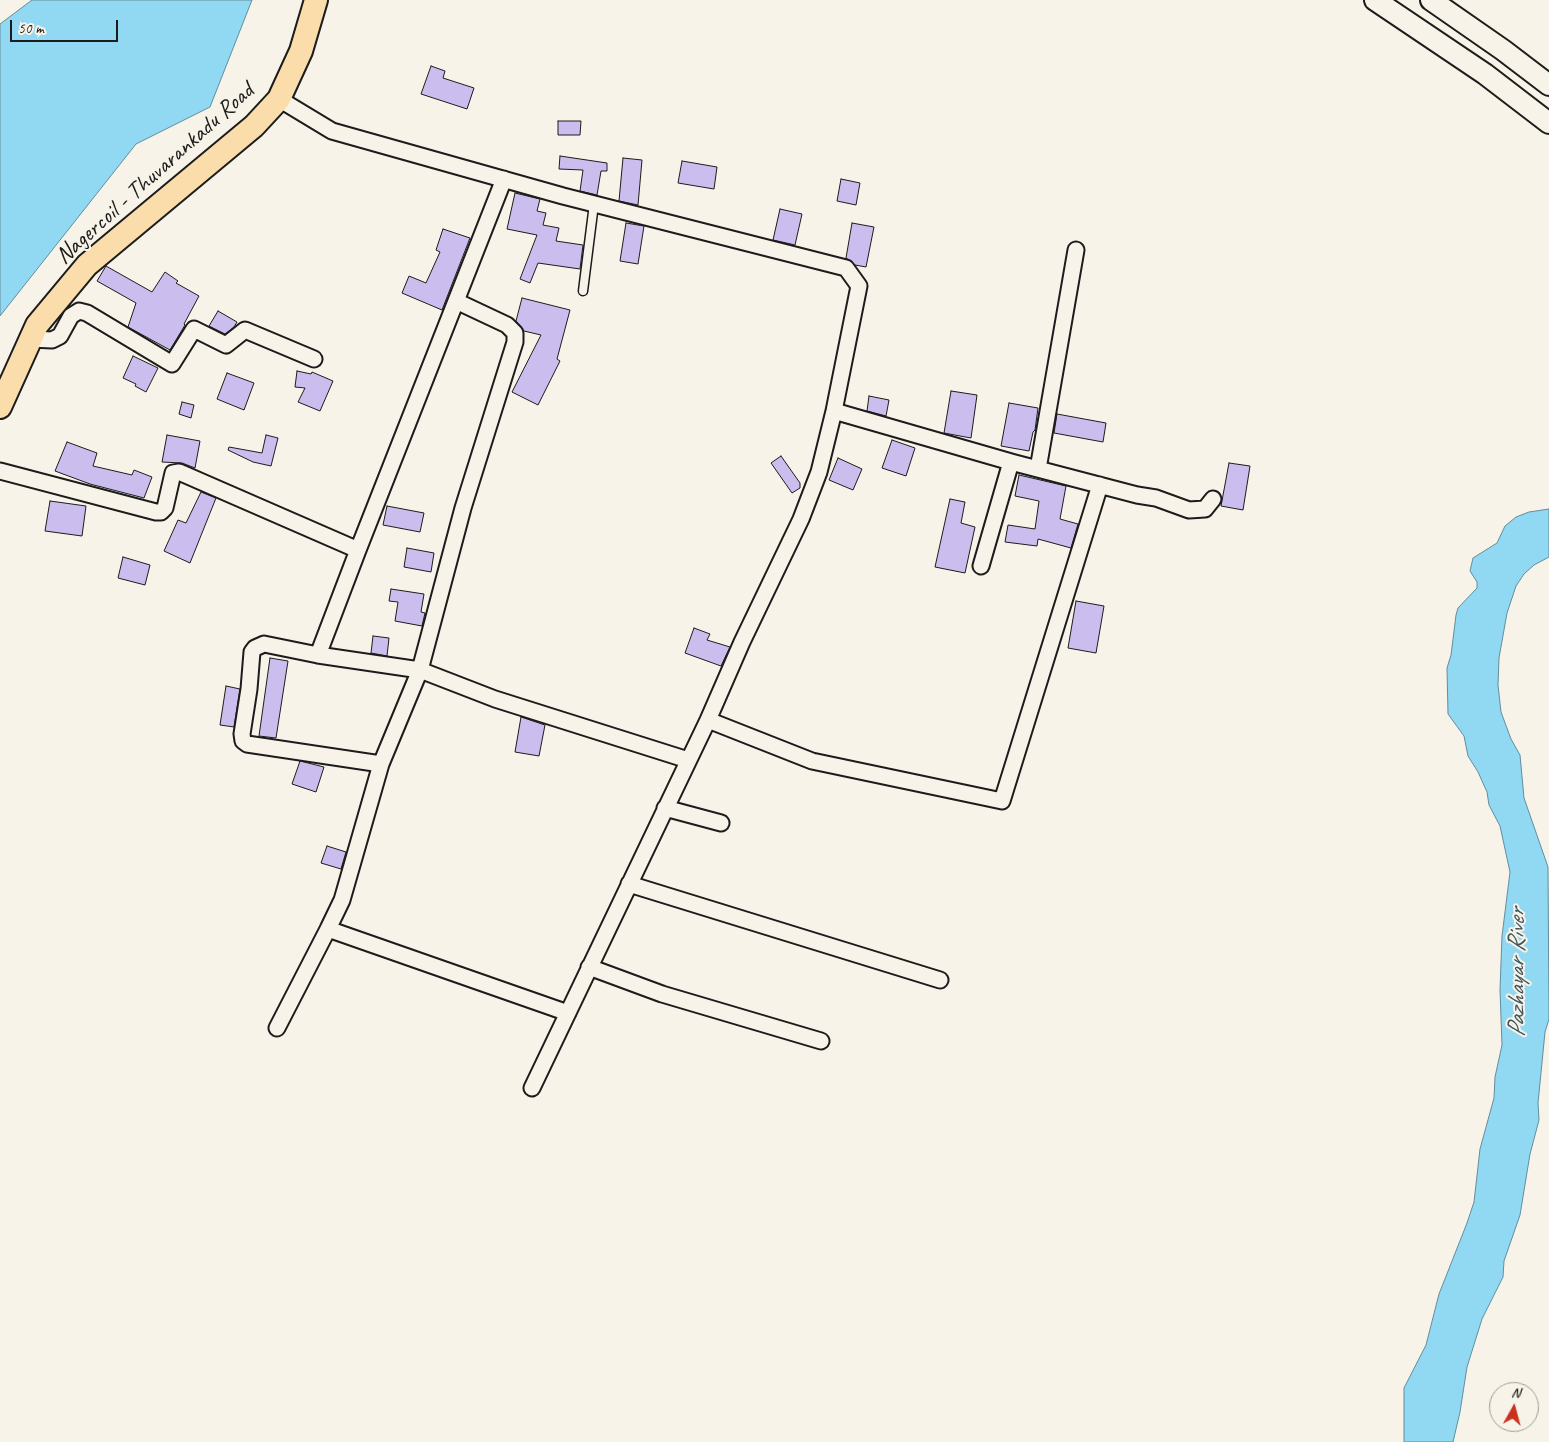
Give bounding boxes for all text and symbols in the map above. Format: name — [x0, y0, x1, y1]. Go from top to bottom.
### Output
scale bar — [12, 10, 120, 42]
text: 50 m — [18, 19, 44, 38]
street label: Nagercoil - Thuvarankadu Road — [50, 77, 260, 271]
water label: Pazhayar River — [1502, 909, 1532, 1037]
north arrow — [1489, 1382, 1539, 1432]
text: N — [1510, 1384, 1521, 1402]

